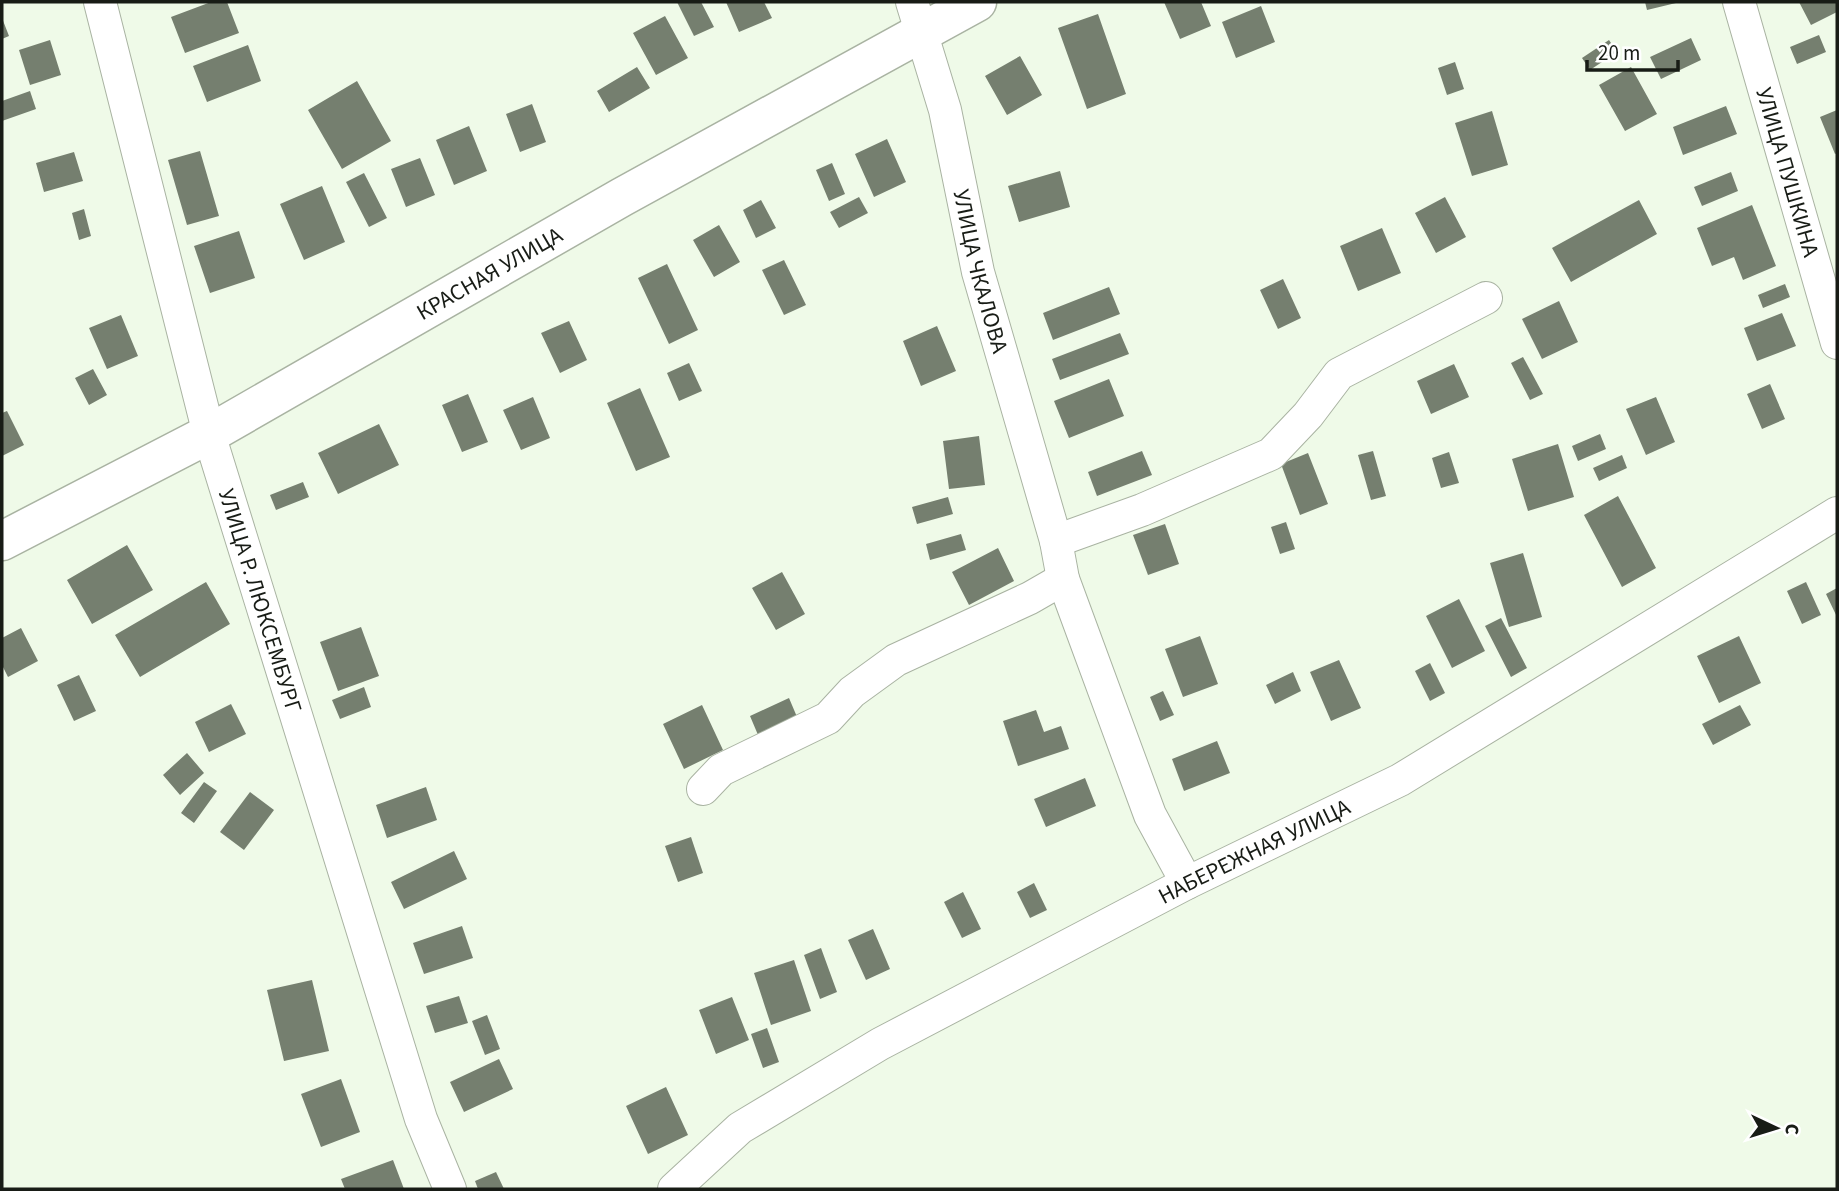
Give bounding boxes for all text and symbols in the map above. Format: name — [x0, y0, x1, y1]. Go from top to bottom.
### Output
scale bar — [1587, 28, 1678, 72]
text: 20 m — [1598, 38, 1640, 68]
street label: УЛИЦА ПУШКИНА — [1747, 84, 1828, 261]
street label: УЛИЦА ЧКАЛОВА — [945, 186, 1017, 357]
street label: КРАСНАЯ УЛИЦА — [410, 218, 569, 329]
street label: УЛИЦА Р. ЛЮКСЕМБУРГ — [210, 485, 310, 717]
street label: НАБЕРЕЖНАЯ УЛИЦА — [1152, 790, 1356, 912]
north arrow — [1741, 1093, 1811, 1163]
text: С — [1778, 1123, 1805, 1136]

